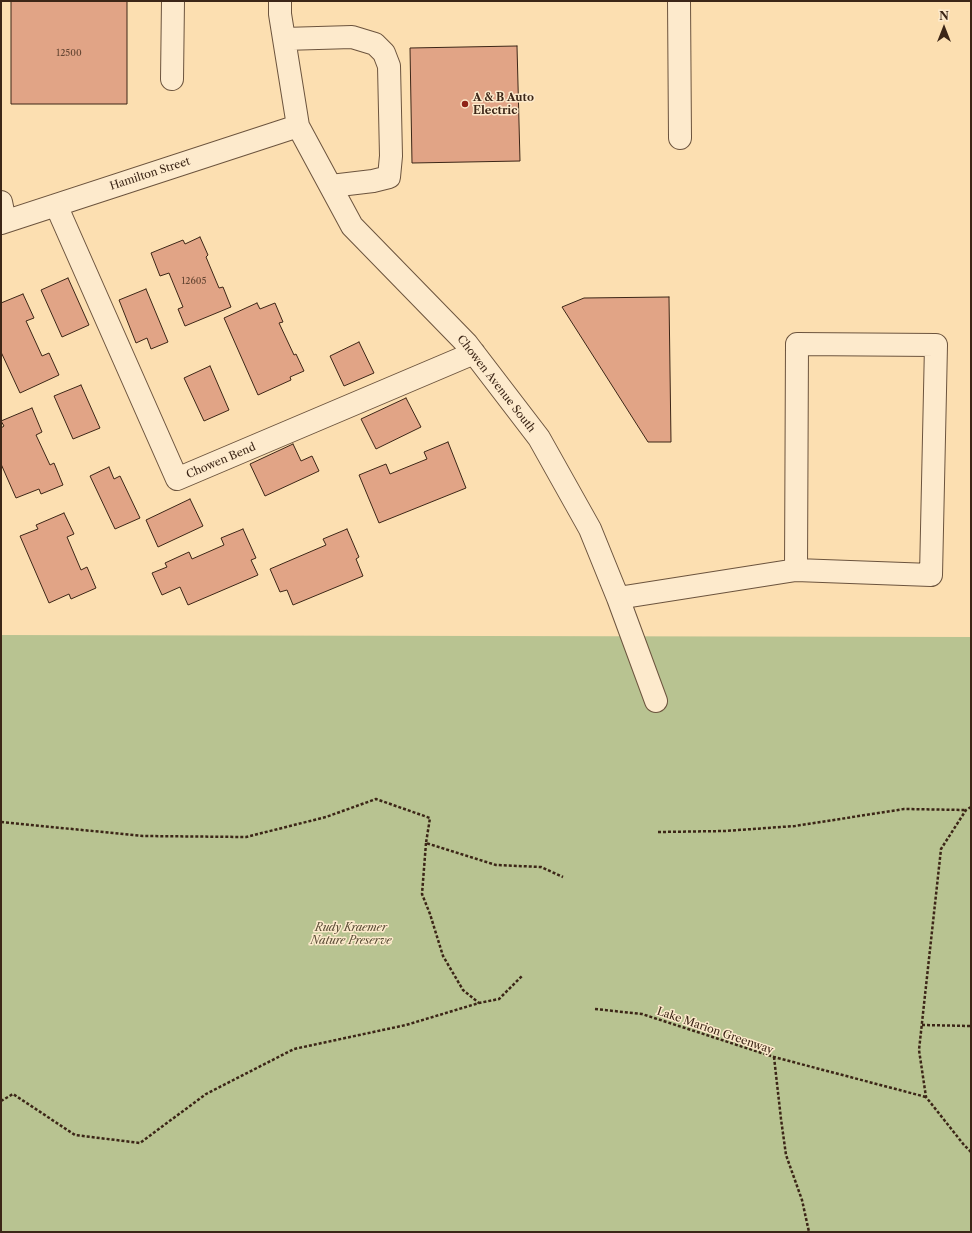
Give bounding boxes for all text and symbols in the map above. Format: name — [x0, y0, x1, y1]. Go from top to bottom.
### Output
north arrow — [924, 8, 964, 48]
text: N — [939, 9, 949, 23]
house number: 12500 — [56, 48, 82, 58]
place label: A & B Auto Electric — [473, 91, 534, 117]
marker: A & B Auto Electric — [460, 99, 470, 109]
street label: Hamilton Street — [108, 155, 192, 193]
house number: 12605 — [182, 276, 206, 286]
street label: Chowen Avenue South — [454, 333, 538, 435]
street label: Chowen Bend — [184, 440, 258, 482]
park label: Rudy Kraemer Nature Preserve — [310, 921, 392, 947]
street label: Lake Marion Greenway — [655, 1005, 775, 1057]

